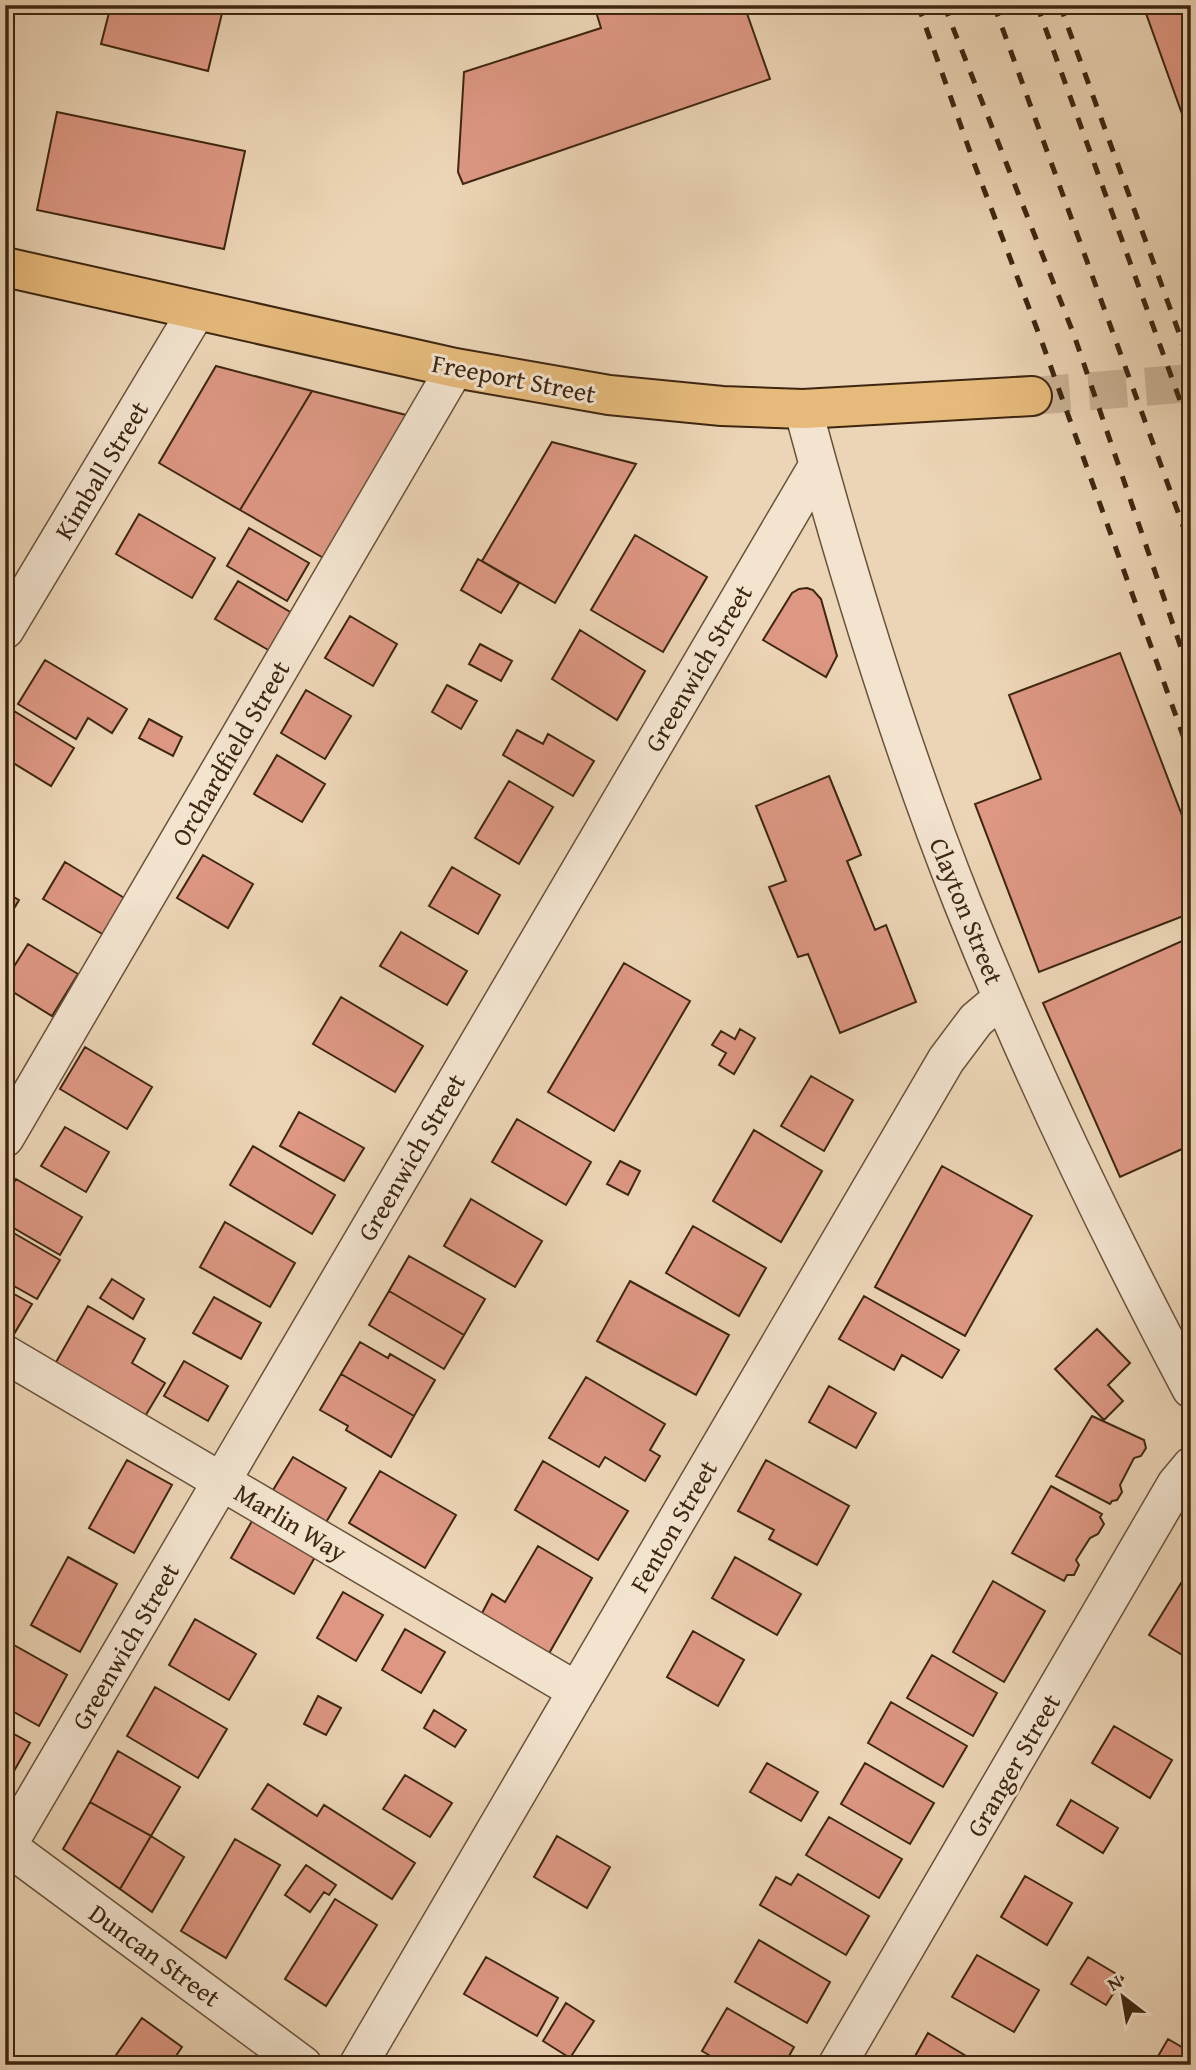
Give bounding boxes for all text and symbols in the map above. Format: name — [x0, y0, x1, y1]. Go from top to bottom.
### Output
street label: Freeport Street — [429, 343, 599, 413]
street label: Kimball Street — [44, 393, 158, 547]
street label: Greenwich Street — [634, 577, 762, 759]
street label: Orchardfield Street — [161, 653, 299, 853]
street label: Clayton Street — [920, 832, 1014, 990]
street label: Greenwich Street — [347, 1066, 475, 1248]
street label: Fenton Street — [619, 1453, 727, 1599]
street label: Marlin Way — [227, 1473, 355, 1571]
street label: Greenwich Street — [61, 1555, 189, 1737]
street label: Granger Street — [956, 1686, 1070, 1844]
street label: Duncan Street — [81, 1894, 229, 2016]
north arrow — [1088, 1962, 1158, 2032]
text: N — [1102, 1967, 1127, 1998]

